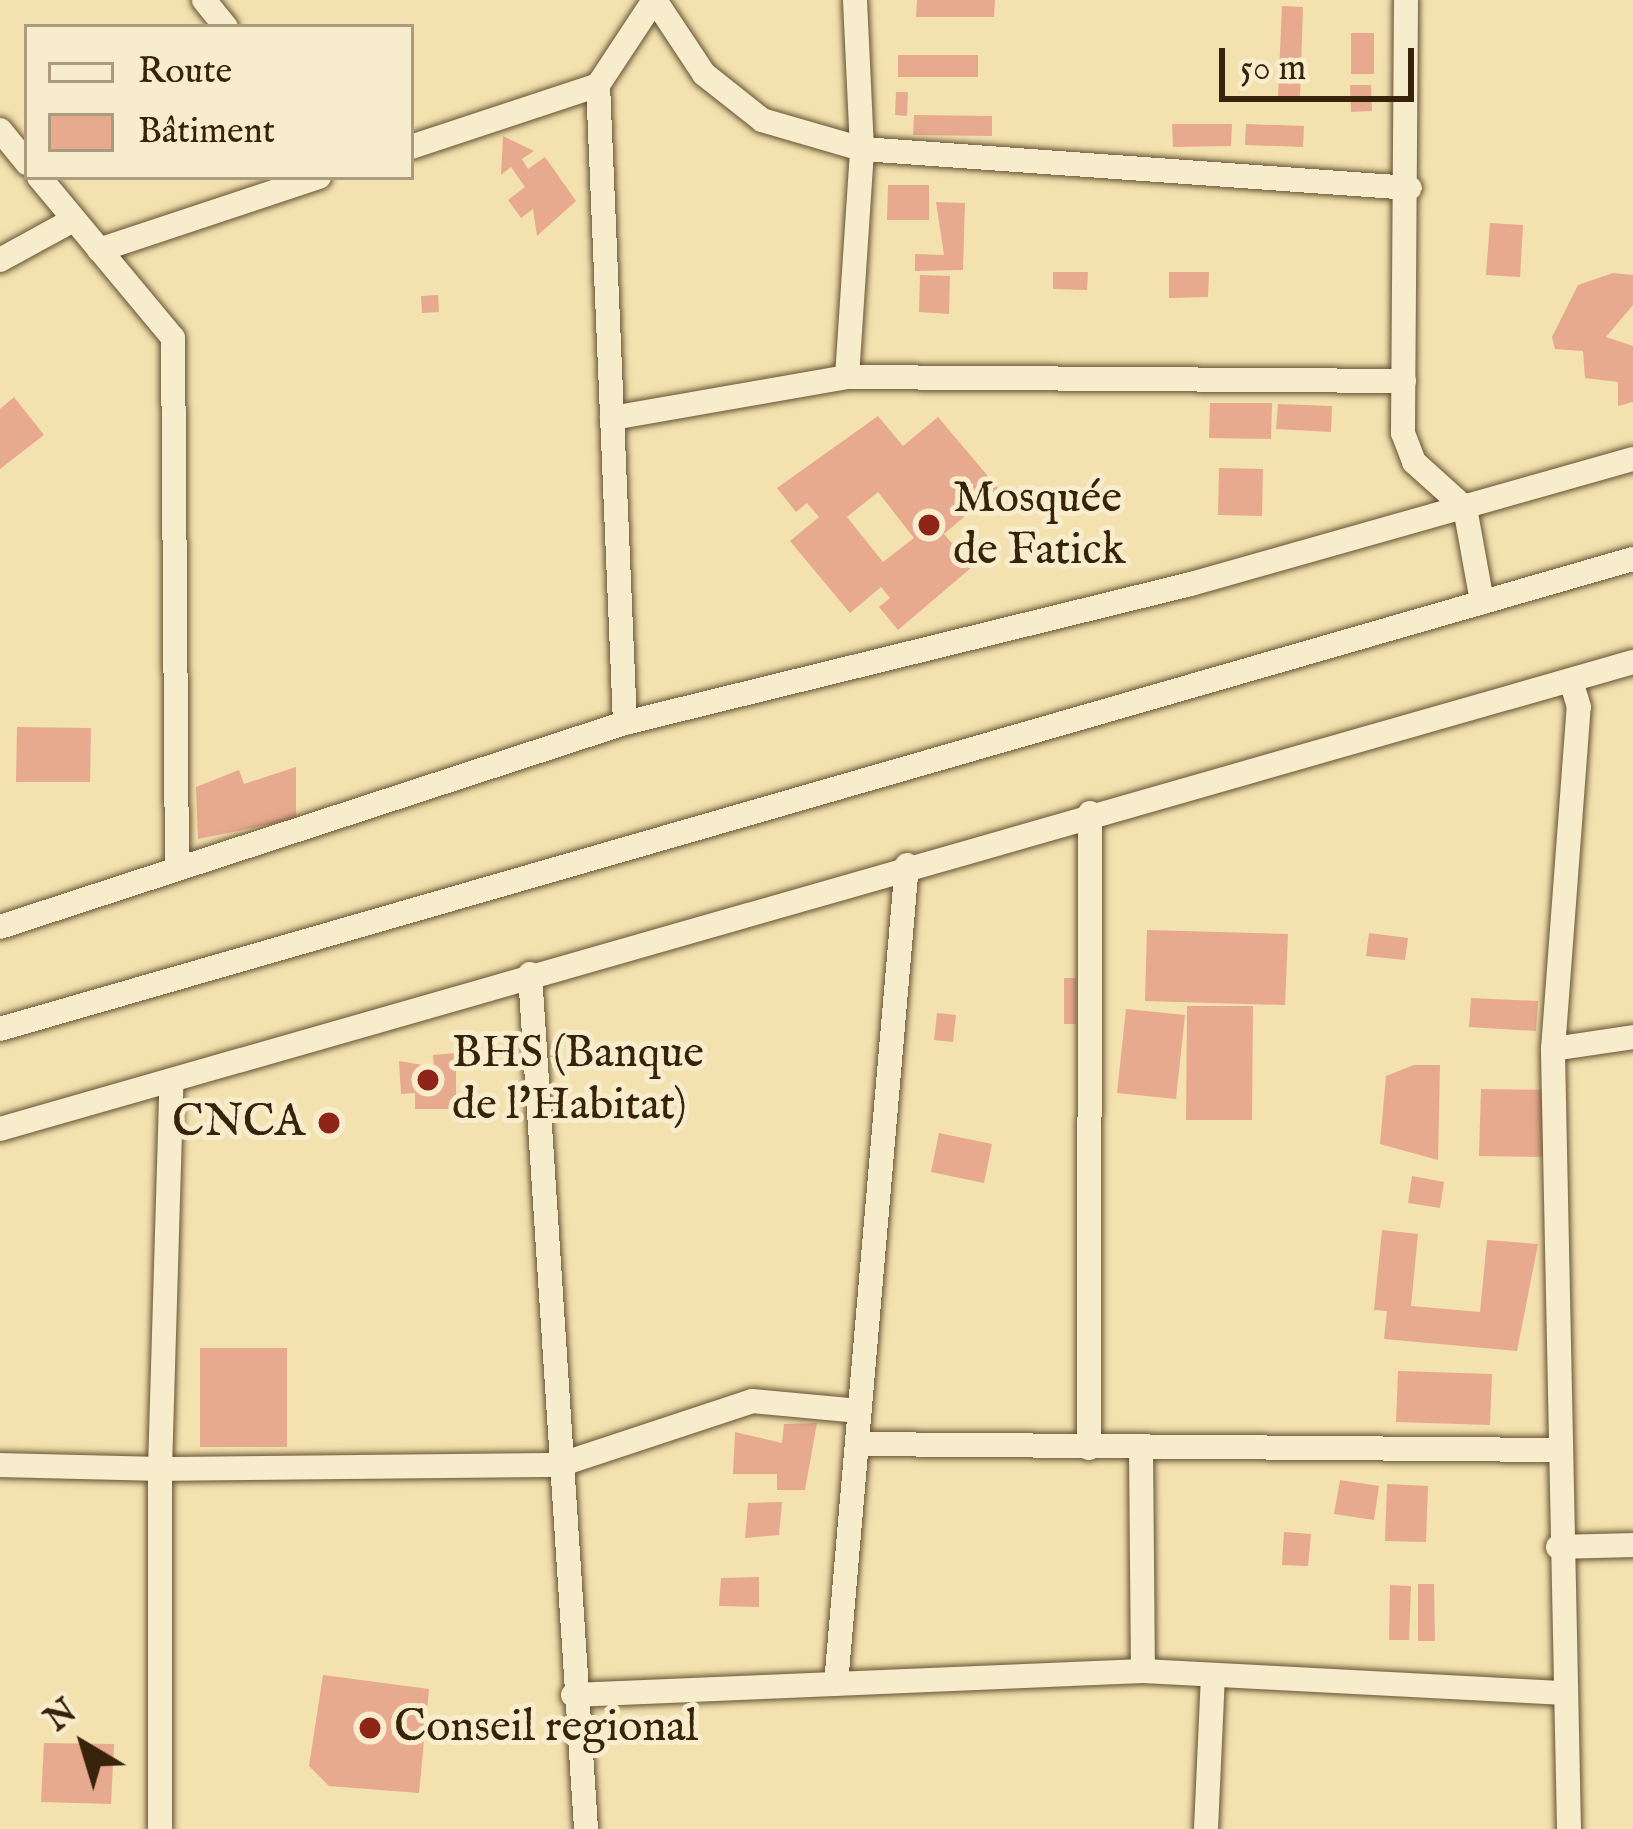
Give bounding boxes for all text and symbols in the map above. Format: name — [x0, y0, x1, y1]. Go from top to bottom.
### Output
legend — [24, 24, 414, 180]
scale bar — [1225, 24, 1420, 98]
text: 50 m — [1240, 46, 1306, 92]
text: Route — [138, 49, 232, 95]
text: Bâtiment — [138, 109, 275, 155]
place label: Mosquée de Fatick — [953, 472, 1126, 578]
marker: Mosquée de Fatick — [916, 512, 942, 538]
place label: BHS (Banque de l'Habitat) — [452, 1027, 704, 1133]
marker: BHS (Banque de l'Habitat) — [415, 1067, 441, 1093]
place label: CNCA — [172, 1096, 305, 1150]
marker: CNCA — [316, 1110, 342, 1136]
north arrow — [24, 1685, 144, 1805]
text: N — [38, 1691, 86, 1742]
place label: Conseil regional — [394, 1701, 698, 1755]
marker: Conseil regional — [357, 1715, 383, 1741]

